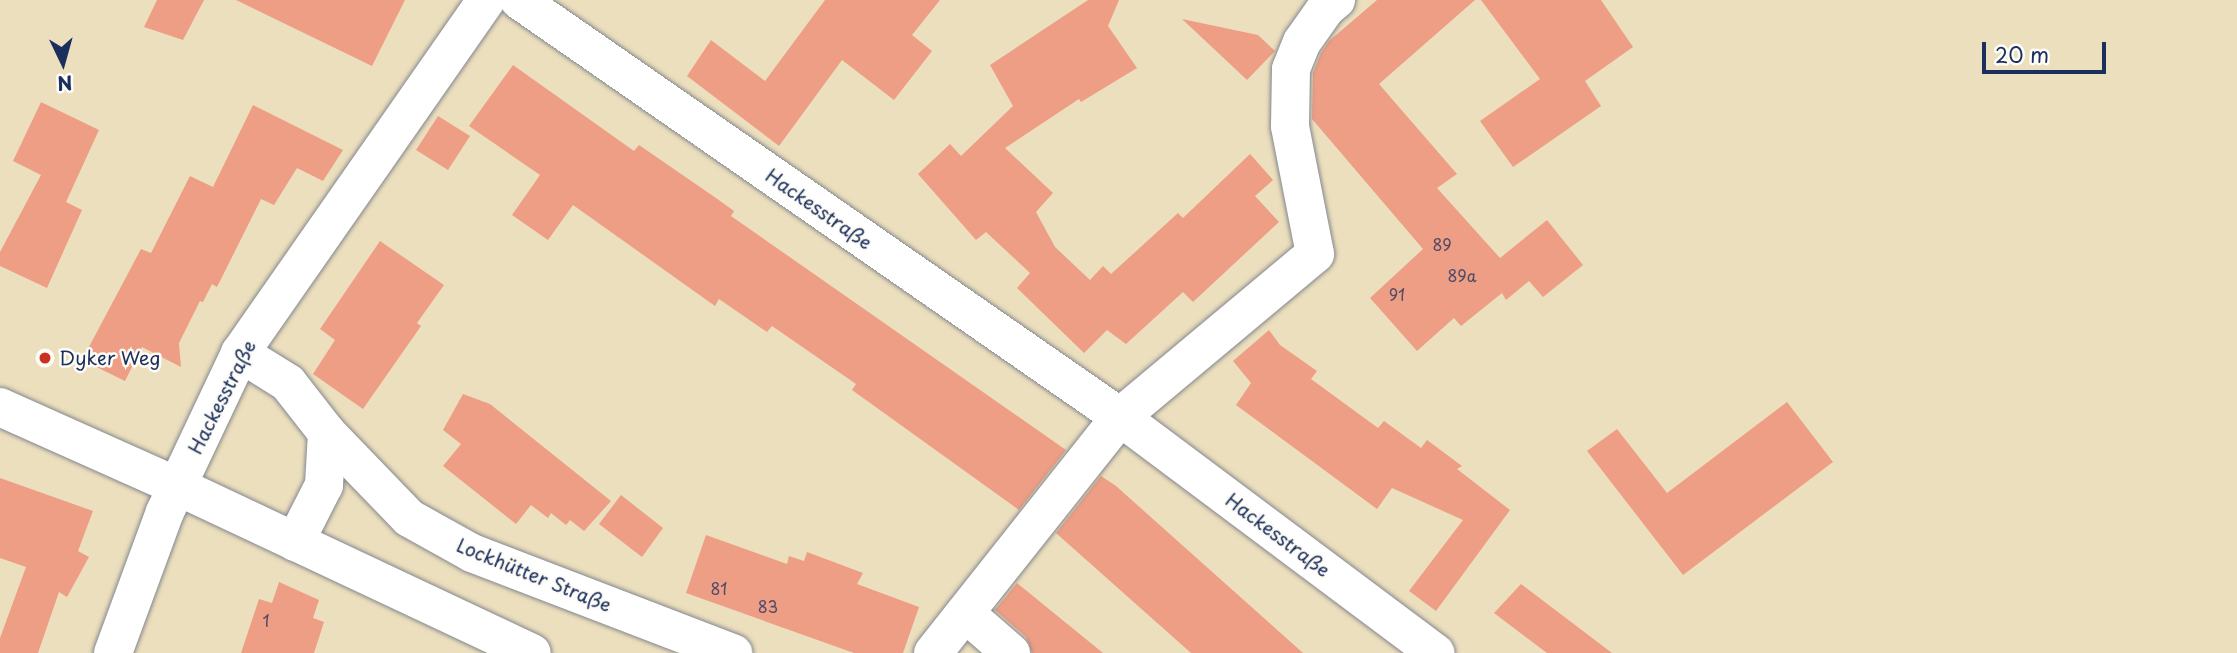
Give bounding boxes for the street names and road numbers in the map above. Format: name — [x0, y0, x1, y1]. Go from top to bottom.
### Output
street label: Hackesstraße — [761, 164, 877, 254]
street label: Hackesstraße — [184, 336, 260, 458]
street label: Hackesstraße — [1221, 488, 1335, 582]
street label: Lockhütter Straße — [453, 533, 615, 617]

